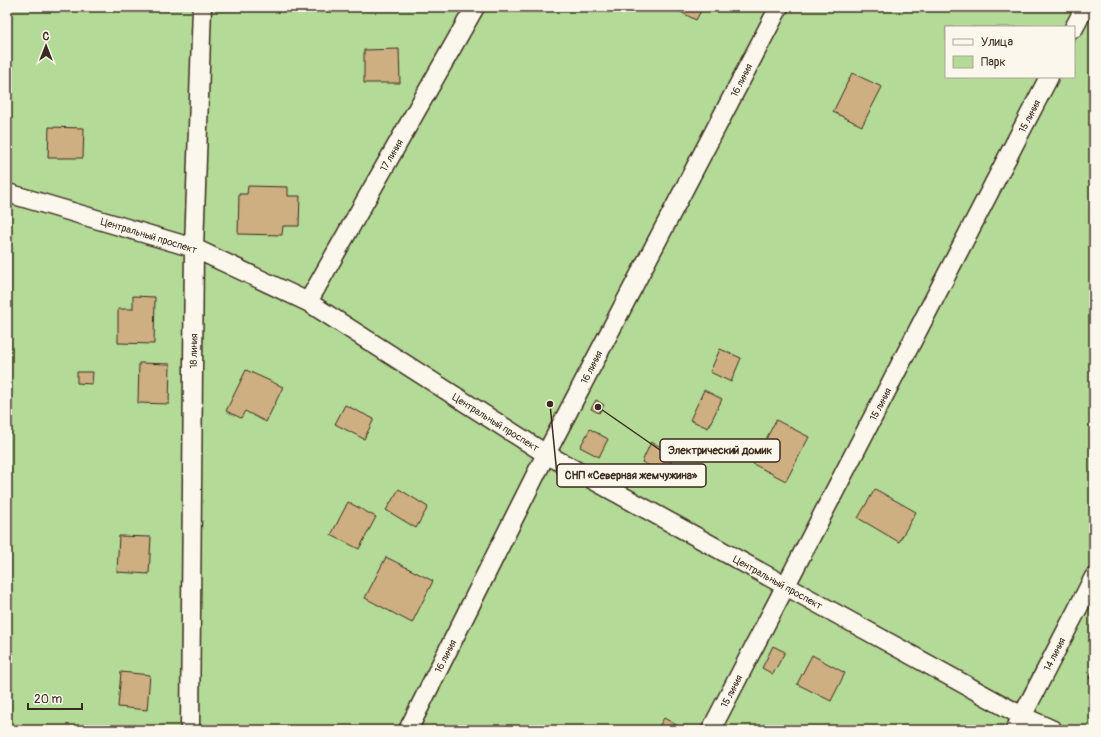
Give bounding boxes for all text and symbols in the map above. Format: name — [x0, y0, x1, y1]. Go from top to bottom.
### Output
north arrow — [26, 26, 66, 66]
legend — [945, 26, 1075, 78]
text: С — [43, 30, 50, 43]
text: Улица — [981, 35, 1013, 50]
text: Парк — [981, 55, 1006, 70]
street label: 16 линия — [728, 62, 755, 99]
street label: 15 линия — [1017, 98, 1043, 135]
street label: 17 линия — [378, 137, 406, 174]
street label: Центральный проспект — [99, 216, 198, 256]
street label: 18 линия — [188, 333, 200, 369]
street label: 16 линия — [578, 349, 605, 386]
street label: 15 линия — [868, 386, 894, 423]
street label: Центральный проспект — [450, 391, 541, 454]
callout: Электрический домик — [660, 439, 780, 462]
text: Электрический домик — [668, 444, 772, 457]
callout: СНП «Северная жемчужина» — [557, 464, 706, 487]
text: СНП «Северная жемчужина» — [565, 469, 698, 482]
street label: Центральный проспект — [731, 553, 824, 612]
street label: 14 линия — [1041, 636, 1068, 673]
street label: 16 линия — [432, 638, 459, 675]
street label: 15 линия — [719, 673, 745, 710]
scale bar — [28, 685, 82, 711]
text: 20 m — [34, 692, 63, 707]

